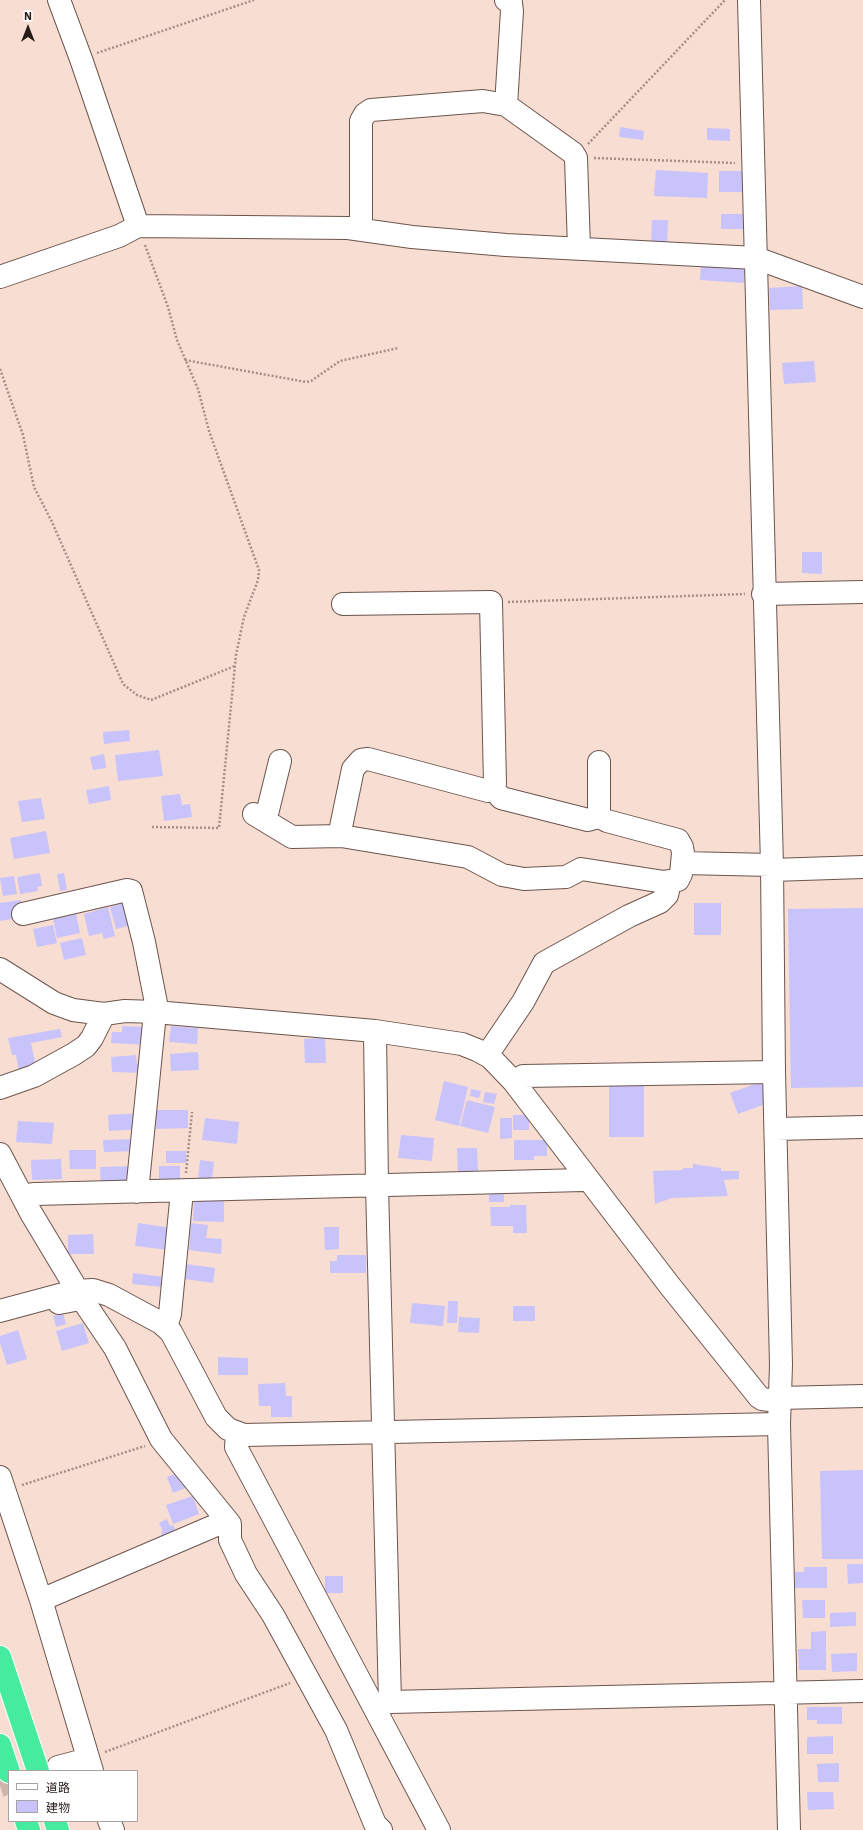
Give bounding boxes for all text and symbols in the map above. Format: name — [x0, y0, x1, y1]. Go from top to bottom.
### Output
north arrow — [8, 8, 48, 48]
text: N — [24, 9, 32, 23]
legend — [8, 1770, 138, 1822]
text: 道路 — [46, 1780, 70, 1795]
text: 建物 — [46, 1800, 70, 1815]

